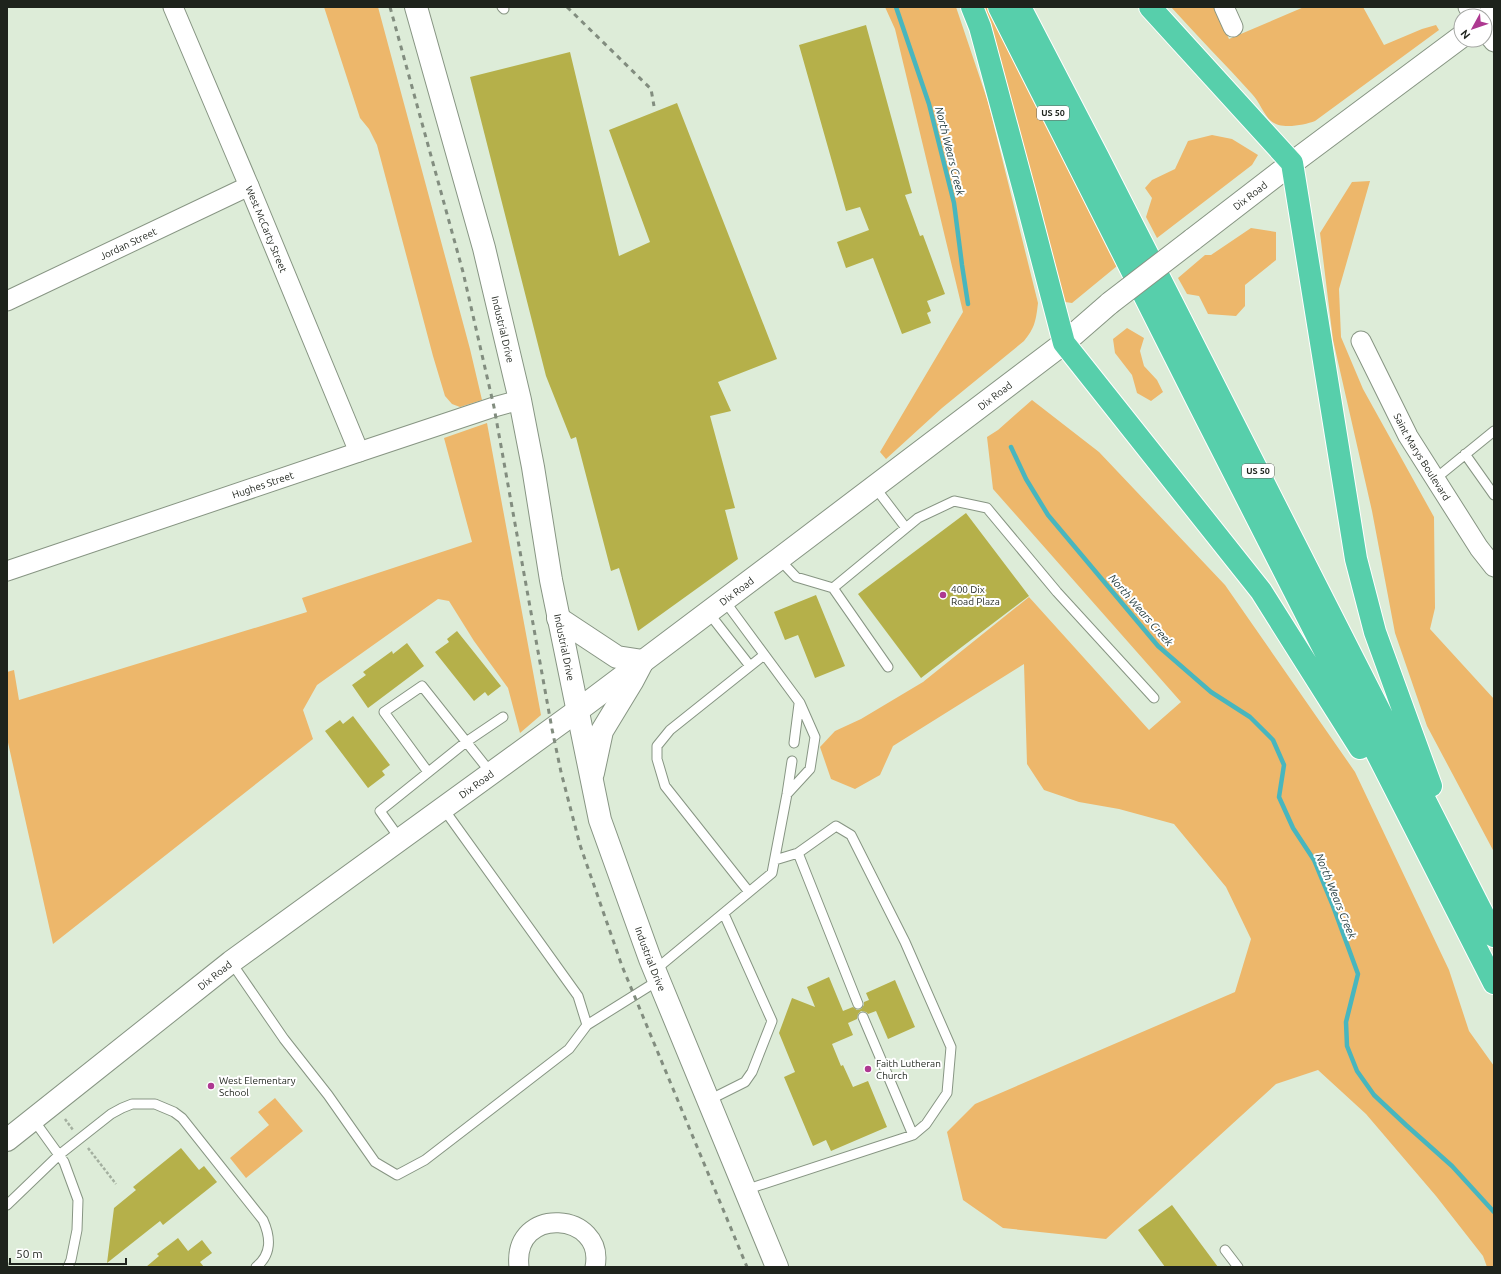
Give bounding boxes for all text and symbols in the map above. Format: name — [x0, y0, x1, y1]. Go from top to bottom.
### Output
north arrow — [1453, 8, 1493, 48]
text: N — [1458, 27, 1473, 41]
water label: North Wears Creek — [933, 105, 967, 197]
road number: US 50 — [1037, 106, 1069, 120]
street label: Dix Road — [1231, 179, 1269, 212]
street label: West McCarty Street — [244, 184, 289, 274]
street label: Jordan Street — [98, 226, 158, 262]
street label: Industrial Drive — [490, 295, 516, 364]
street label: Dix Road — [976, 379, 1014, 412]
street label: Saint Marys Boulevard — [1392, 411, 1452, 503]
road number: US 50 — [1242, 464, 1274, 478]
street label: Hughes Street — [231, 469, 295, 501]
water label: North Wears Creek — [1107, 572, 1176, 649]
street label: Dix Road — [717, 575, 756, 608]
place label: 400 Dix Road Plaza — [951, 584, 1000, 607]
marker: 400 Dix Road Plaza — [938, 590, 948, 600]
street label: Industrial Drive — [552, 613, 576, 682]
street label: Dix Road — [457, 768, 496, 801]
water label: North Wears Creek — [1313, 852, 1359, 941]
street label: Industrial Drive — [633, 925, 668, 993]
street label: Dix Road — [196, 959, 234, 992]
place label: Faith Lutheran Church — [876, 1058, 941, 1081]
marker: Faith Lutheran Church — [863, 1064, 873, 1074]
place label: West Elementary School — [219, 1075, 296, 1098]
marker: West Elementary School — [206, 1081, 216, 1091]
scale bar — [10, 1240, 126, 1266]
text: 50 m — [16, 1247, 43, 1260]

